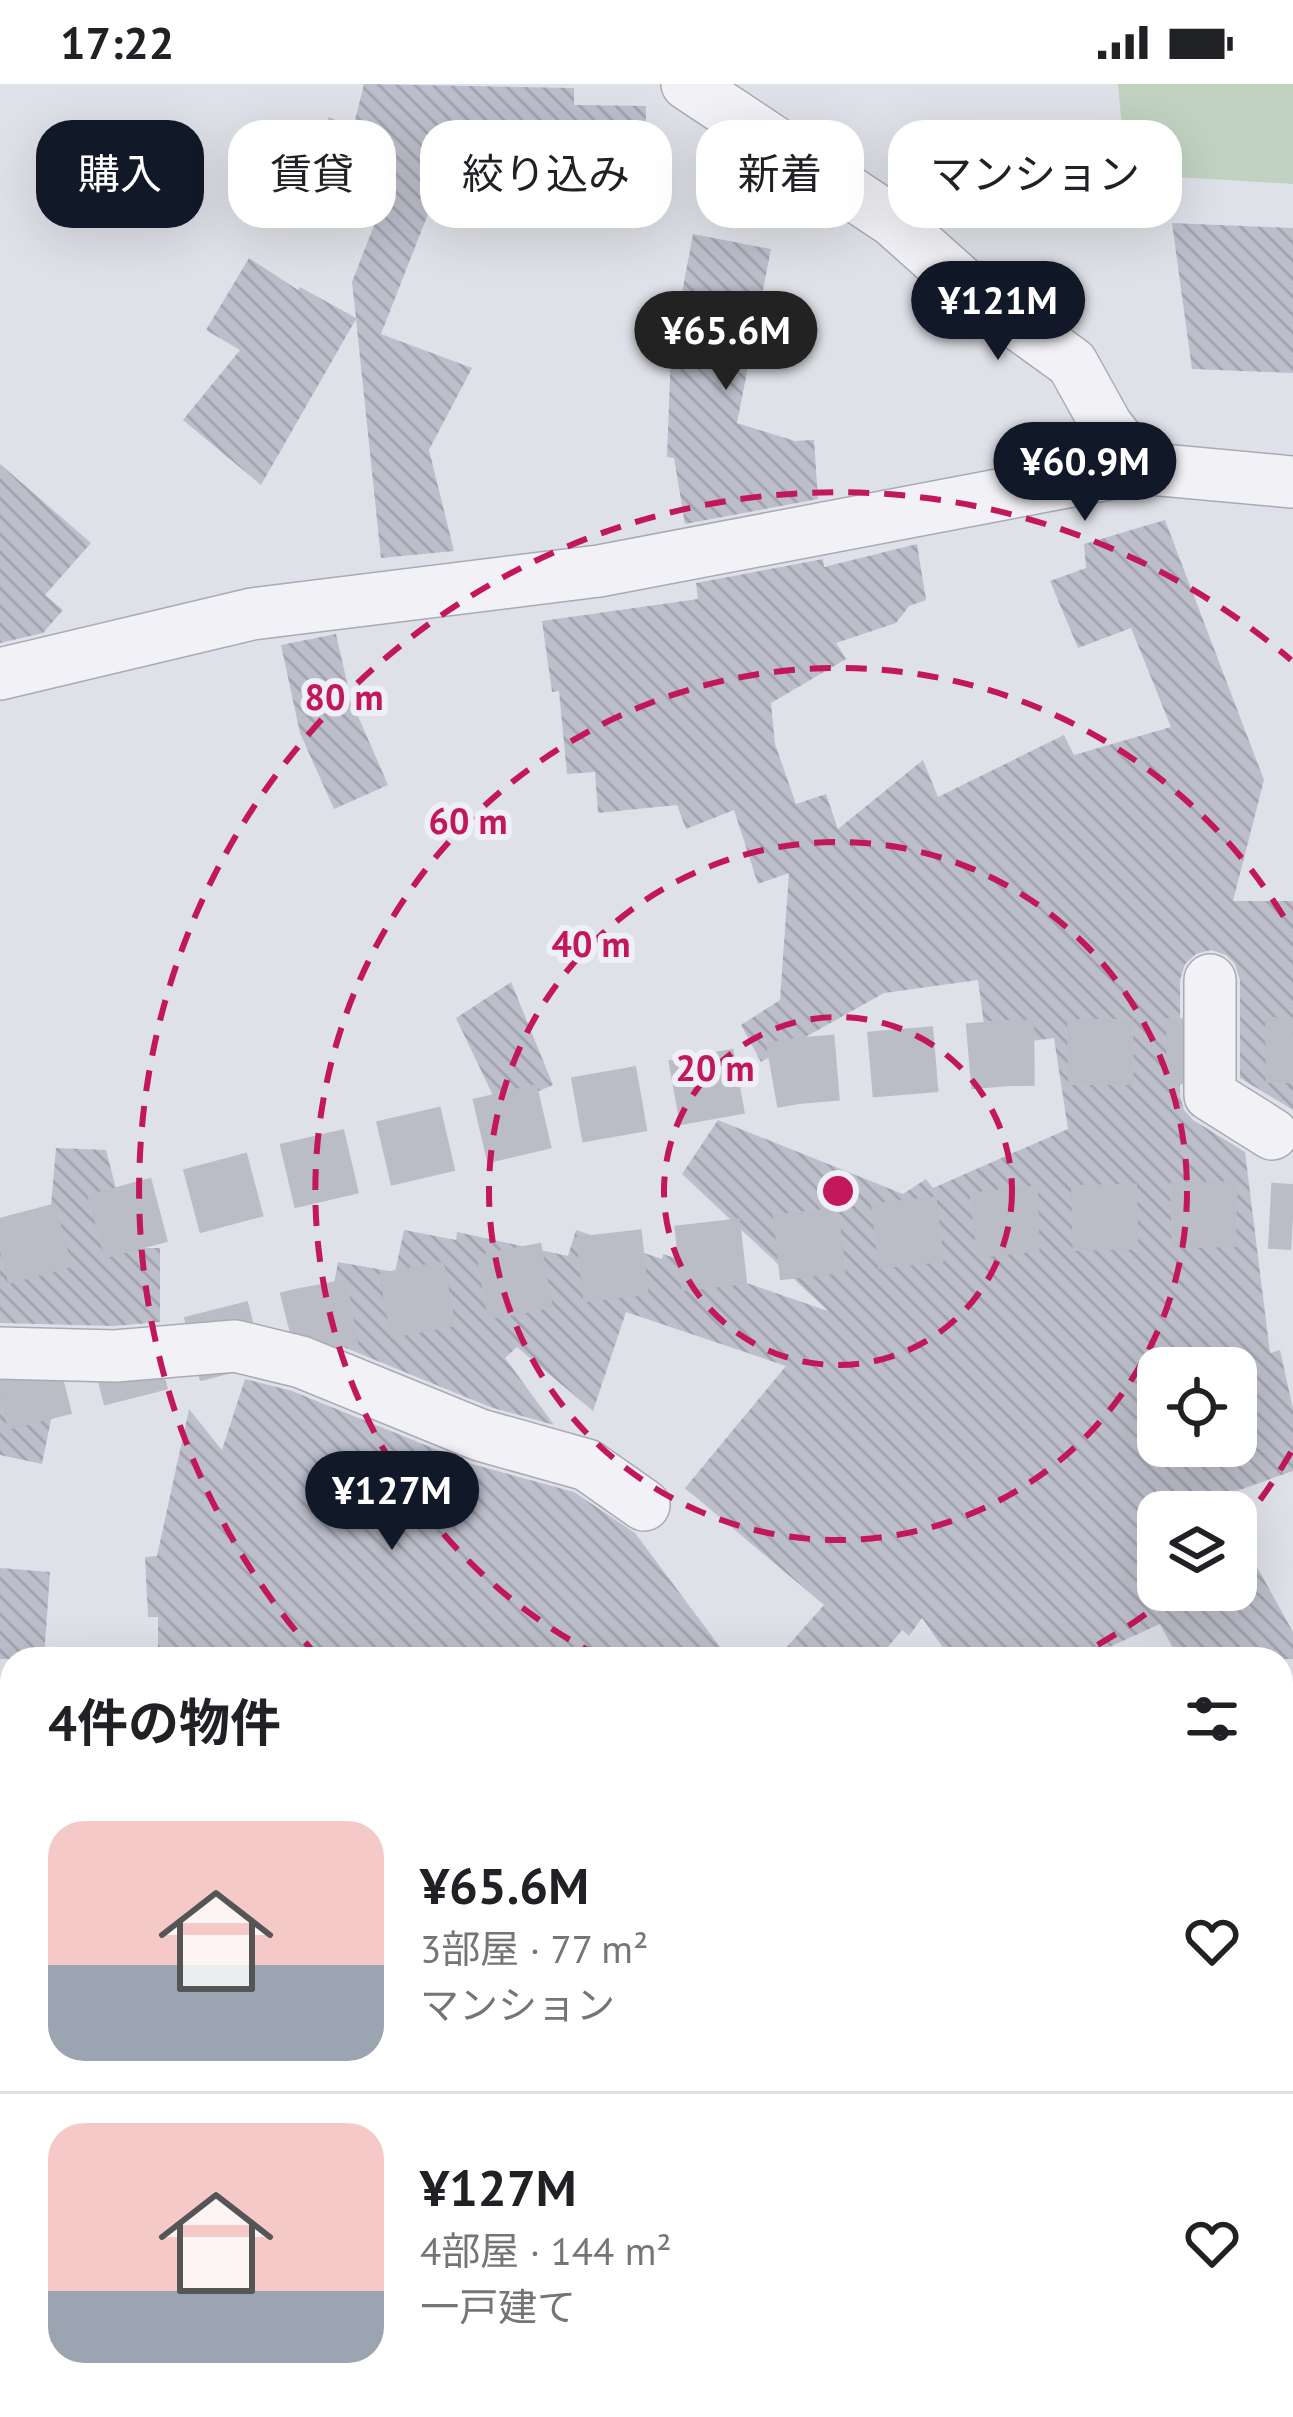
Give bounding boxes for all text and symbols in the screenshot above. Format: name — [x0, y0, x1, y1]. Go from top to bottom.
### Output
text: 17:22 — [60, 13, 174, 71]
chip: 購入 — [36, 120, 204, 228]
chip: 賃貸 — [228, 120, 396, 228]
chip: 絞り込み — [420, 120, 672, 228]
chip: 新着 — [696, 120, 864, 228]
chip: マンション — [888, 120, 1182, 228]
pin: ¥121M — [914, 261, 1082, 363]
text: ¥121M — [938, 274, 1058, 325]
pin: ¥65.6M — [628, 291, 824, 393]
text: ¥65.6M — [661, 304, 791, 355]
pin: ¥60.9M — [987, 422, 1183, 524]
text: ¥60.9M — [1020, 435, 1150, 486]
text: 80 m — [305, 673, 383, 720]
text: 60 m — [429, 797, 507, 844]
text: 40 m — [552, 920, 630, 967]
text: 20 m — [676, 1044, 754, 1091]
centre of rings — [817, 1170, 859, 1212]
map controls — [1137, 1347, 1257, 1611]
button: locate — [1137, 1347, 1257, 1467]
pin: ¥127M — [308, 1451, 476, 1553]
text: ¥127M — [332, 1464, 452, 1515]
button: layers — [1137, 1491, 1257, 1611]
icon: filters — [1179, 1686, 1245, 1752]
text: 4件の物件 — [48, 1689, 281, 1755]
text: ¥65.6M — [420, 1852, 589, 1918]
icon: home — [144, 1869, 288, 2013]
icon: heart — [1179, 1908, 1245, 1974]
text: 3部屋 · 77 m² — [420, 1923, 648, 1974]
text: マンション — [420, 1979, 615, 2030]
text: ¥127M — [420, 2154, 576, 2220]
icon: home — [144, 2171, 288, 2315]
icon: heart — [1179, 2210, 1245, 2276]
text: 4部屋 · 144 m² — [420, 2225, 672, 2276]
text: 一戸建て — [420, 2281, 576, 2332]

